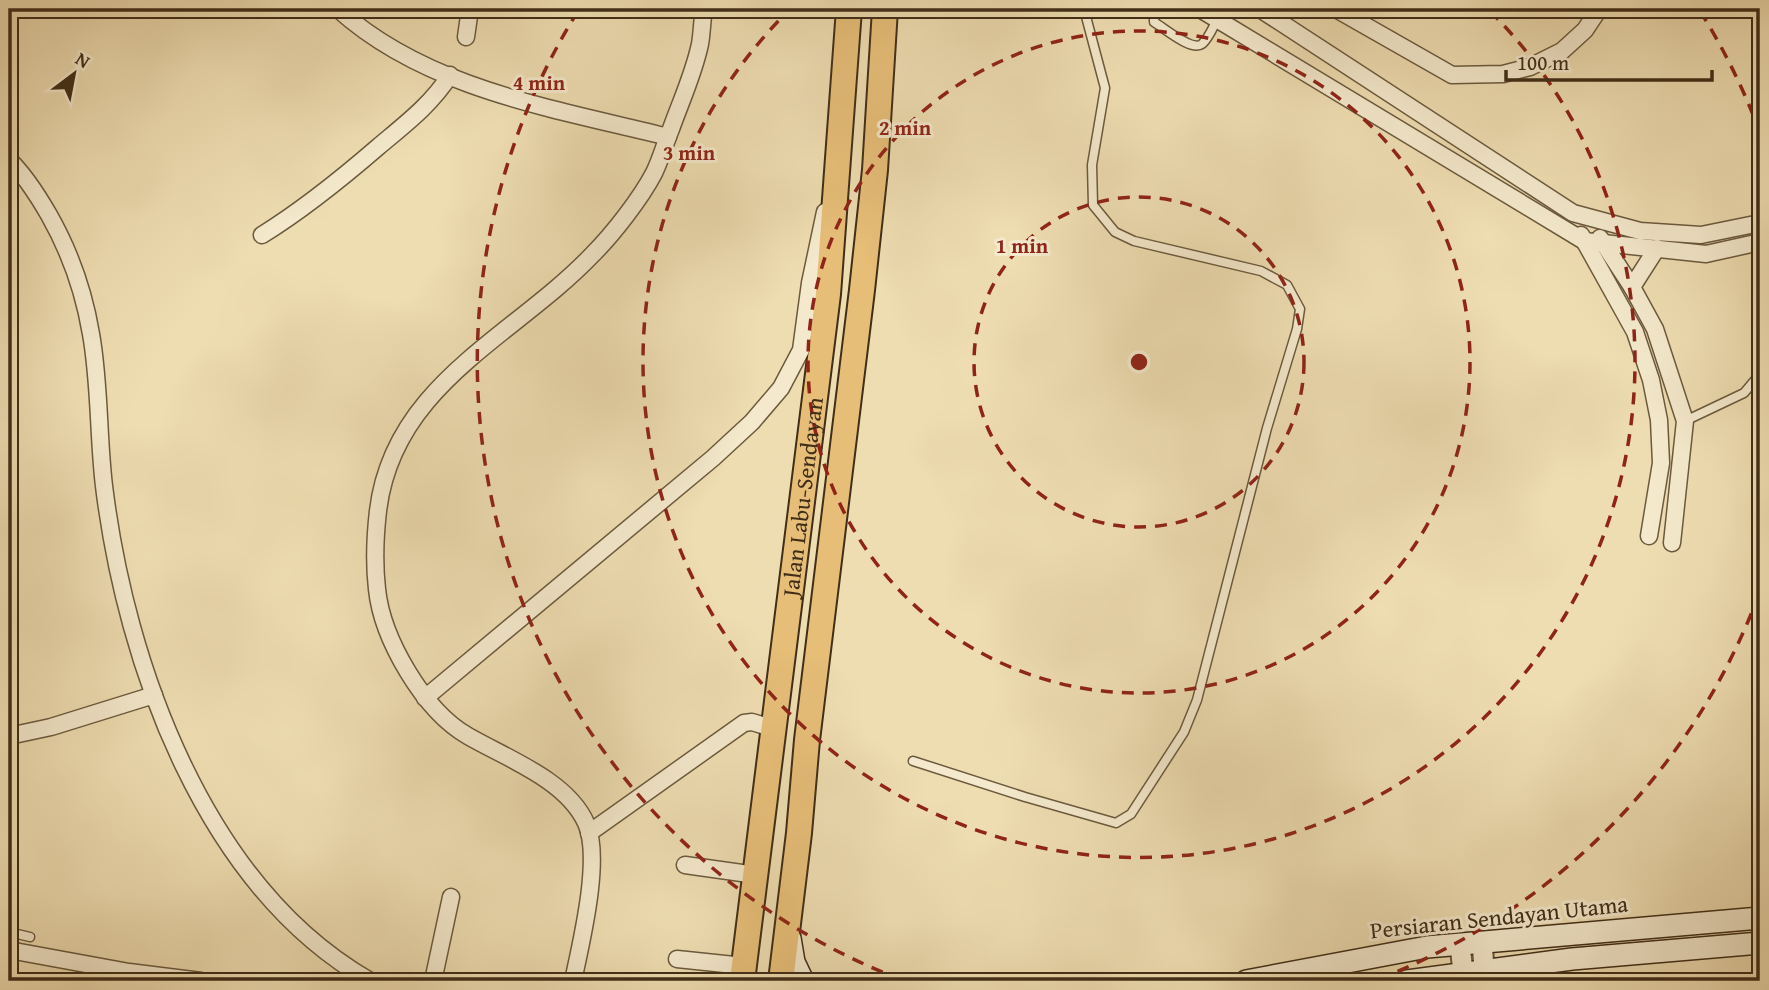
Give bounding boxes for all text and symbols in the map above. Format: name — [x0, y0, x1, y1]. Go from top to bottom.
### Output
north arrow — [38, 38, 108, 108]
scale bar — [1506, 38, 1713, 82]
text: N — [70, 44, 96, 75]
text: 100 m — [1517, 47, 1569, 78]
text: 4 min — [513, 67, 566, 98]
text: 2 min — [879, 112, 932, 143]
text: 3 min — [663, 137, 716, 168]
text: 1 min — [996, 230, 1049, 261]
centre of rings — [1127, 350, 1151, 374]
street label: Jalan Labu-Sendayan — [773, 395, 831, 601]
street label: Persiaran Sendayan Utama — [1368, 887, 1630, 946]

